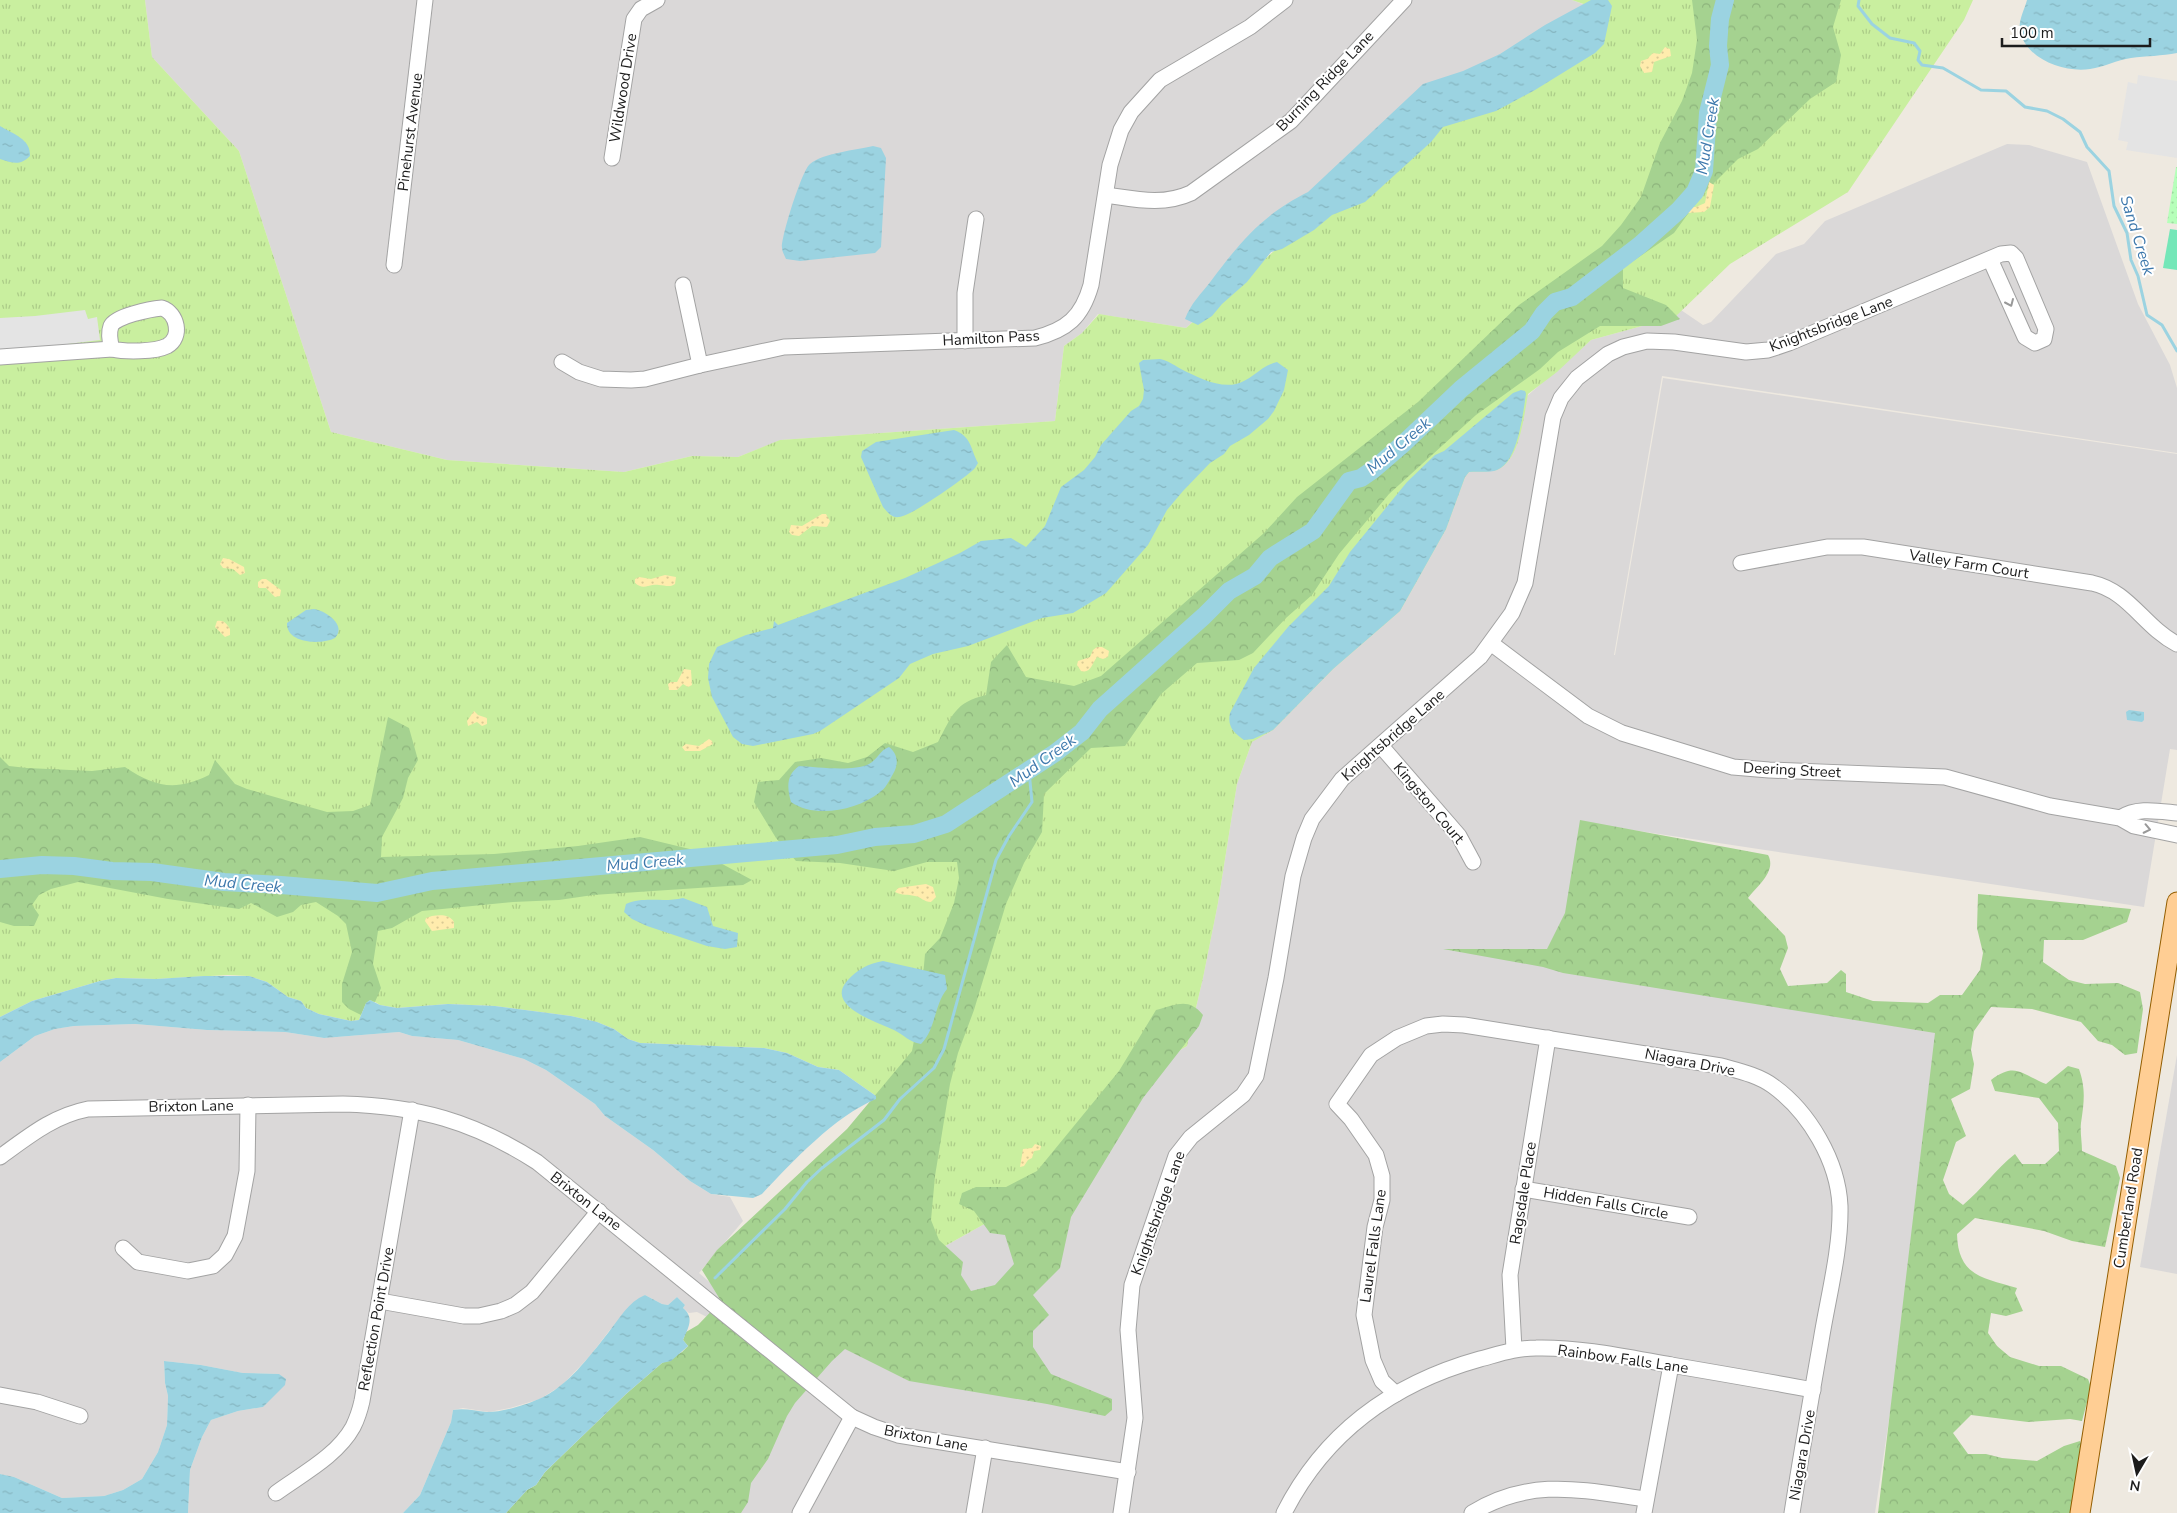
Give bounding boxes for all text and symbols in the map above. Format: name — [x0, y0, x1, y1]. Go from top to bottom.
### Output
scale bar — [2002, 15, 2150, 47]
text: 100 m — [2010, 23, 2054, 43]
street label: Burning Ridge Lane — [1272, 26, 1378, 136]
street label: Wildwood Drive — [604, 32, 642, 144]
street label: Pinehurst Avenue — [393, 72, 427, 192]
water label: Mud Creek — [1691, 95, 1725, 176]
water label: Sand Creek — [2114, 193, 2160, 279]
street label: Knightsbridge Lane — [1766, 291, 1896, 357]
one-way arrow — [2003, 298, 2014, 307]
street label: Hamilton Pass — [942, 325, 1040, 351]
water label: Mud Creek — [1362, 412, 1436, 479]
street label: Valley Farm Court — [1907, 545, 2031, 583]
street label: Knightsbridge Lane — [1337, 685, 1449, 785]
water label: Mud Creek — [1005, 729, 1081, 792]
street label: Deering Street — [1743, 757, 1842, 783]
street label: Kingston Court — [1389, 758, 1469, 849]
one-way arrow — [2143, 823, 2152, 834]
water label: Mud Creek — [606, 849, 686, 877]
water label: Mud Creek — [203, 870, 283, 898]
street label: Niagara Drive — [1643, 1043, 1737, 1081]
street label: Brixton Lane — [148, 1095, 234, 1117]
street label: Ragsdale Place — [1505, 1140, 1541, 1246]
street label: Cumberland Road — [2109, 1146, 2147, 1270]
street label: Knightsbridge Lane — [1126, 1148, 1190, 1278]
street label: Brixton Lane — [546, 1167, 626, 1235]
street label: Hidden Falls Circle — [1542, 1182, 1670, 1224]
street label: Laurel Falls Lane — [1355, 1188, 1391, 1304]
street label: Reflection Point Drive — [353, 1245, 399, 1393]
street label: Rainbow Falls Lane — [1556, 1340, 1690, 1378]
street label: Niagara Drive — [1784, 1408, 1820, 1502]
street label: Brixton Lane — [882, 1420, 970, 1456]
north arrow — [2112, 1448, 2162, 1498]
text: N — [2128, 1475, 2142, 1496]

